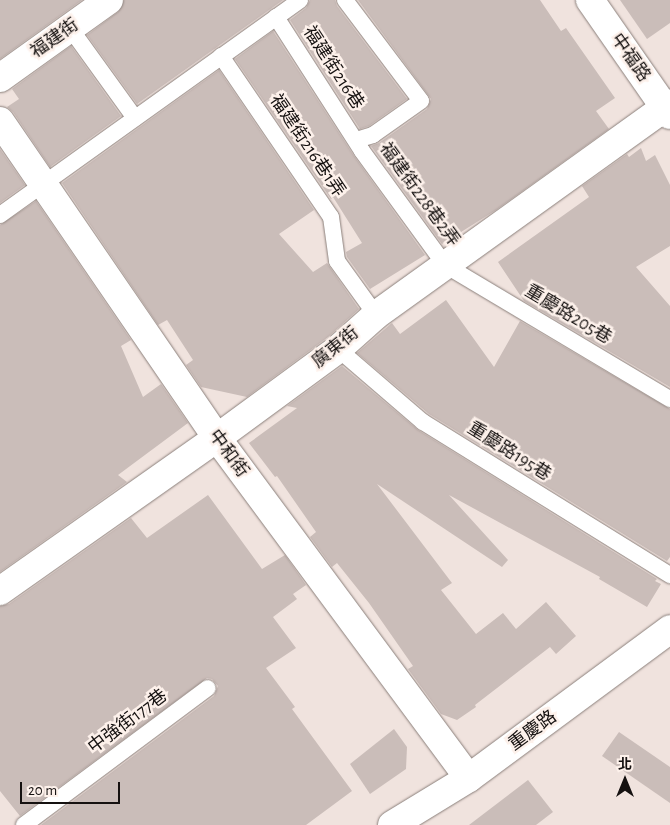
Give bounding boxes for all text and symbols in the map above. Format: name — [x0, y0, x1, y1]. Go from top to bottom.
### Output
street label: 福建街 — [27, 15, 83, 63]
street label: 福建街216巷 — [298, 22, 368, 114]
street label: 中福路 — [606, 30, 654, 86]
street label: 福建街216巷1弄 — [265, 91, 349, 201]
street label: 福建街228巷2弄 — [374, 139, 464, 251]
street label: 重慶路205巷 — [521, 281, 615, 349]
street label: 廣東街 — [308, 323, 364, 373]
street label: 重慶路195巷 — [463, 418, 555, 486]
street label: 中和街 — [203, 426, 253, 482]
street label: 中強街177巷 — [84, 685, 172, 759]
street label: 重慶路 — [505, 706, 561, 756]
north arrow — [600, 755, 650, 805]
text: 北 — [618, 758, 632, 772]
scale bar — [22, 772, 122, 804]
text: 20 m — [28, 783, 57, 798]

